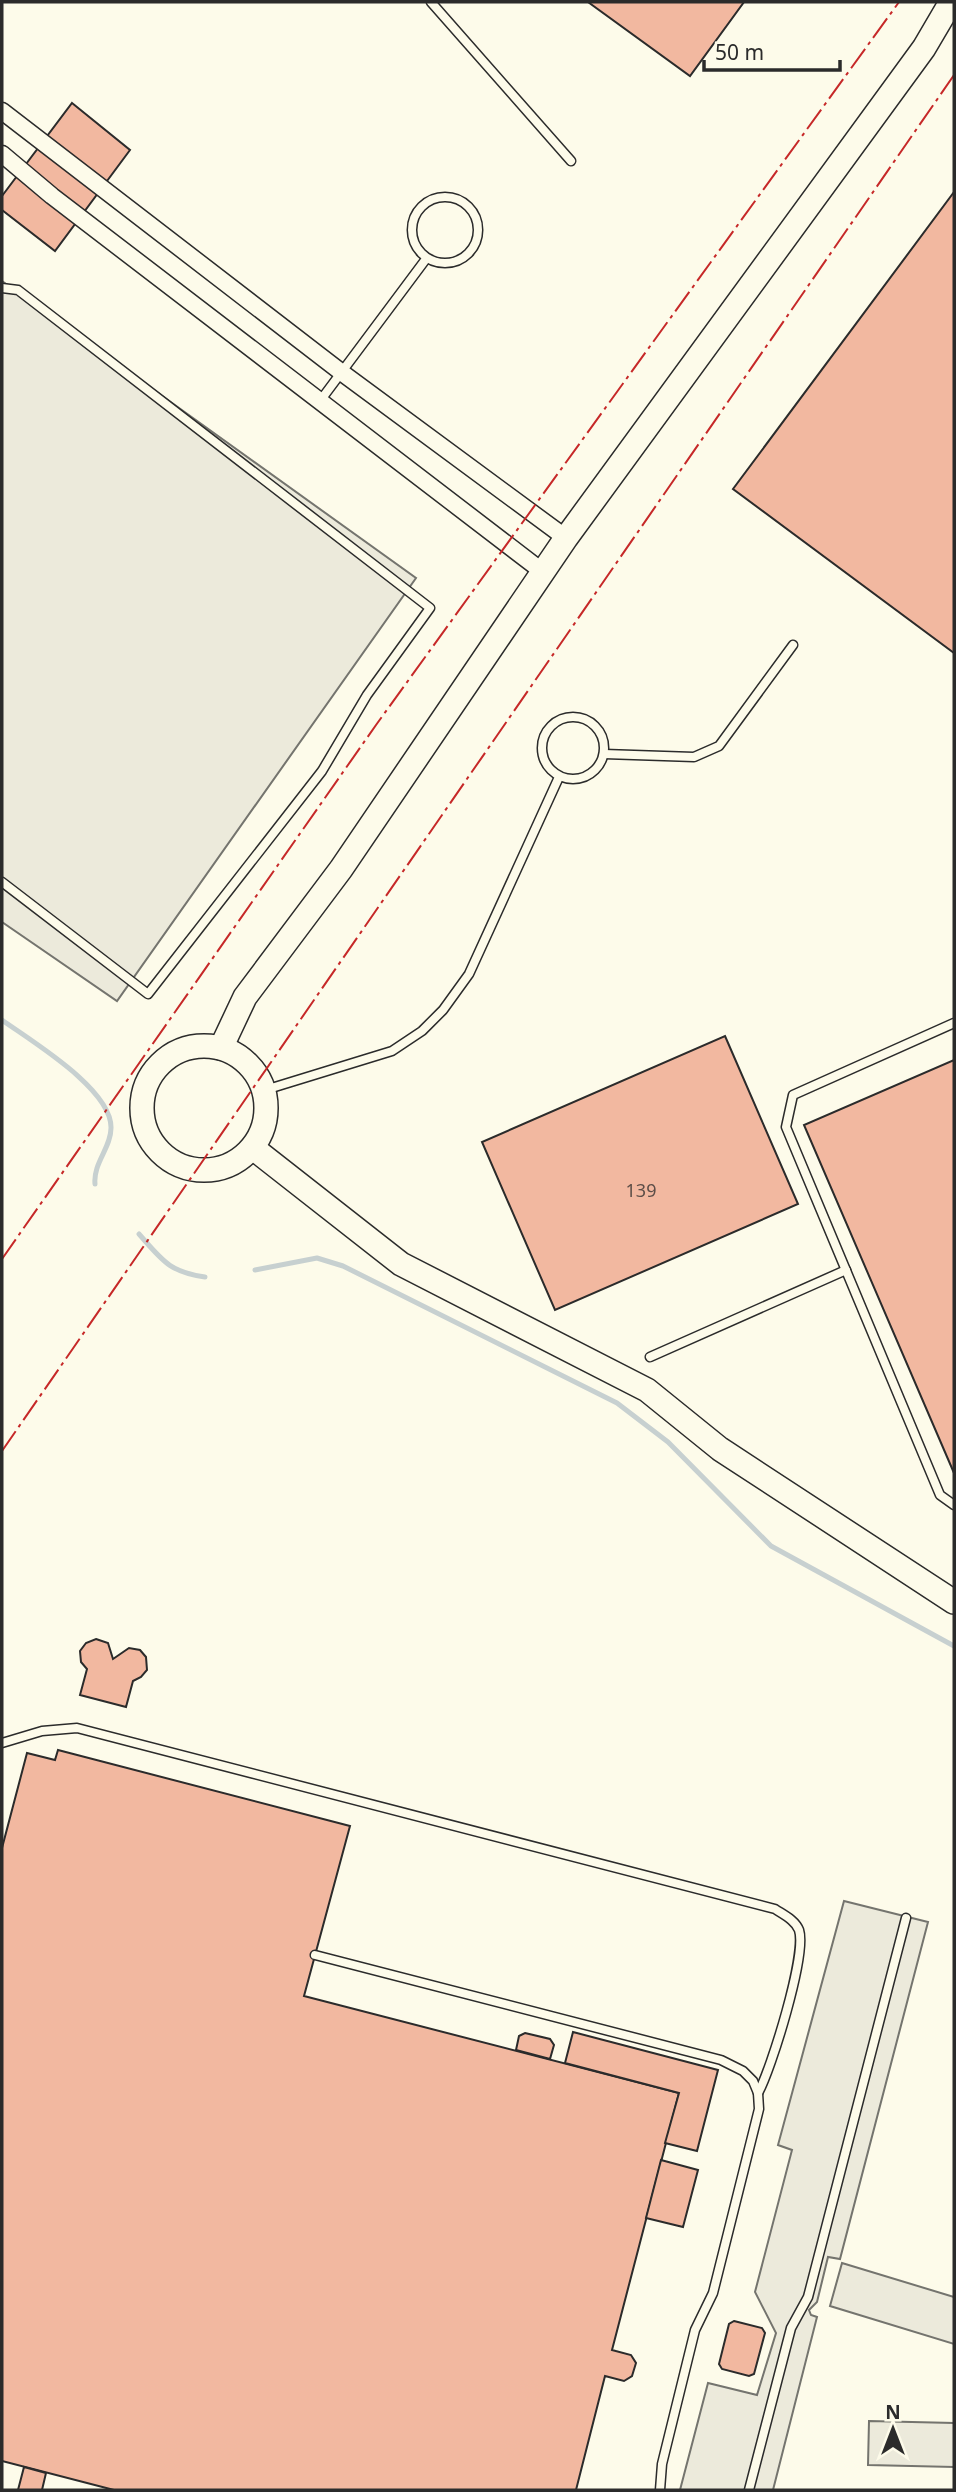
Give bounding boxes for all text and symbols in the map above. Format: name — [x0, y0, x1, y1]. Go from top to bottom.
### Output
scale bar — [704, 28, 841, 72]
text: 50 m — [715, 38, 764, 66]
house number: 139 — [626, 1178, 656, 1202]
north arrow — [858, 2394, 928, 2464]
text: N — [885, 2399, 901, 2425]

